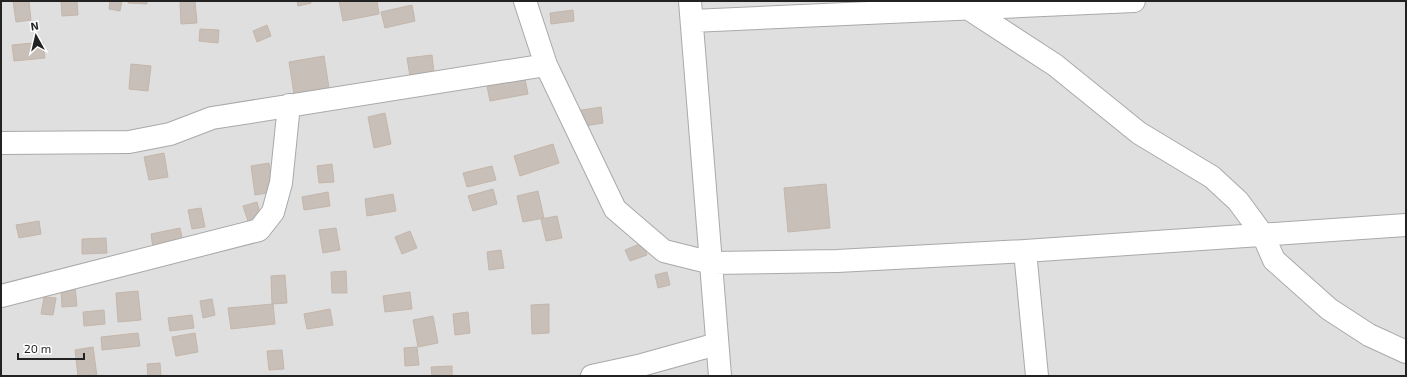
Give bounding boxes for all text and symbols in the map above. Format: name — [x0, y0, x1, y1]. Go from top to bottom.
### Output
north arrow — [16, 16, 56, 56]
text: N — [30, 19, 39, 33]
scale bar — [18, 335, 84, 361]
text: 20 m — [24, 341, 51, 355]

